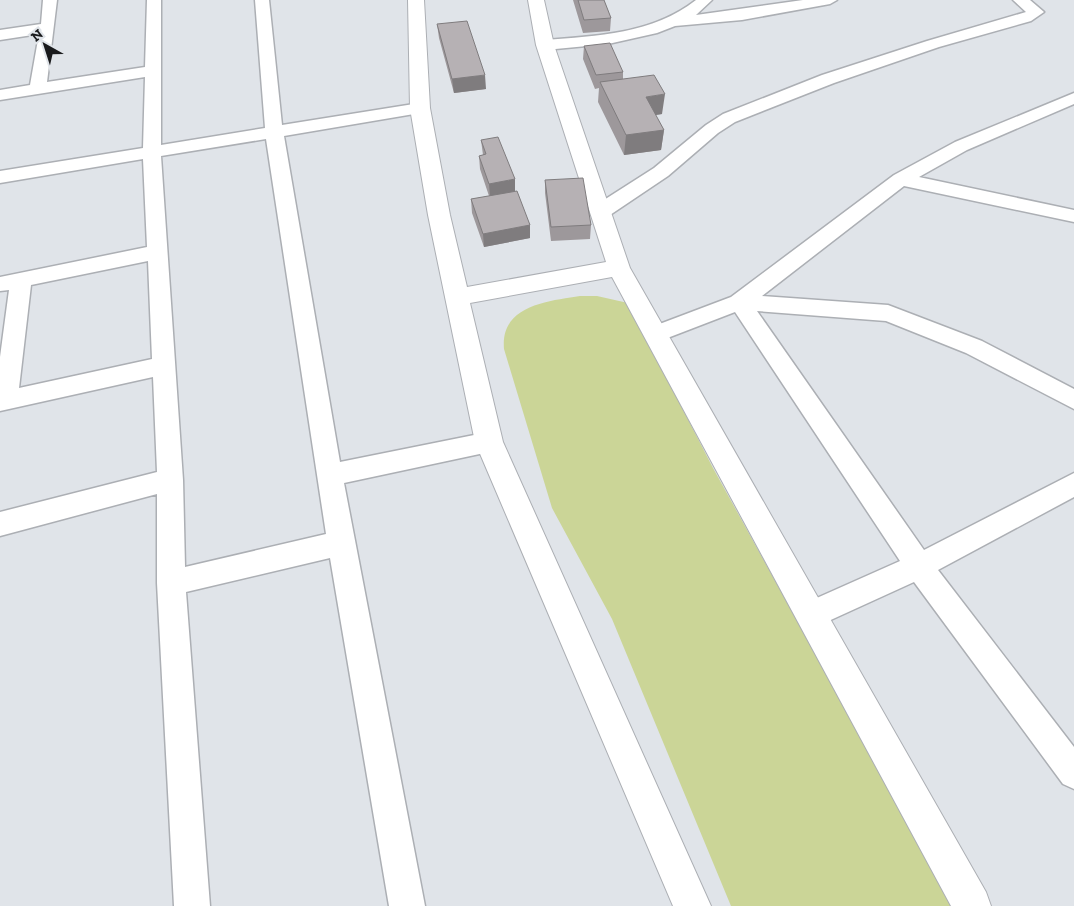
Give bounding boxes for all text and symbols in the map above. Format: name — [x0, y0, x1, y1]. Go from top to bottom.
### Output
north arrow — [20, 20, 70, 70]
text: N — [28, 25, 47, 45]

